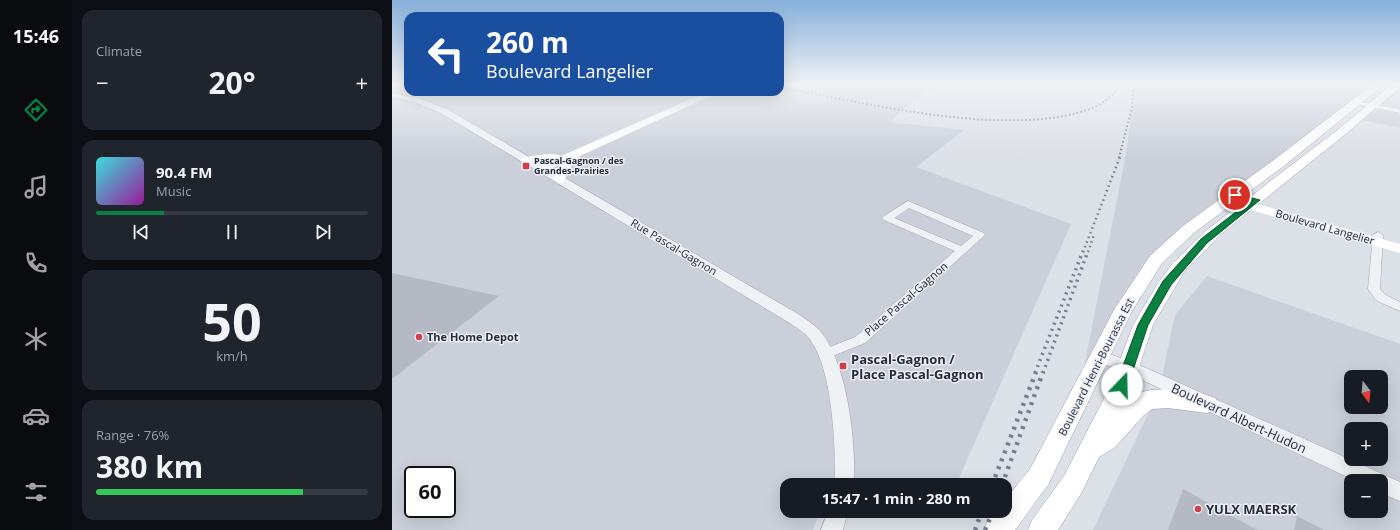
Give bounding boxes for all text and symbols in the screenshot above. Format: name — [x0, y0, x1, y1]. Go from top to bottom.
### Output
text: 260 m — [486, 23, 569, 61]
text: 15:46 — [13, 24, 59, 48]
icon: left — [420, 28, 472, 80]
text: Climate — [96, 42, 142, 60]
text: Boulevard Langelier — [486, 59, 653, 83]
text: 20° — [208, 62, 256, 103]
text: − — [96, 67, 109, 97]
text: + — [355, 67, 368, 97]
icon: directions — [22, 96, 50, 124]
place label: Pascal-Gagnon / des Grandes-Prairies — [534, 154, 624, 177]
marker: Pascal-Gagnon / des Grandes-Prairies — [521, 161, 531, 171]
text: 90.4 FM — [156, 162, 212, 182]
icon: music — [22, 173, 50, 201]
pin — [1218, 178, 1252, 212]
text: Music — [156, 182, 191, 200]
icon: arrive — [1224, 184, 1246, 206]
street label: Boulevard Langelier — [1274, 205, 1377, 248]
street label: Rue Pascal-Gagnon — [628, 215, 720, 278]
icon: previous — [130, 221, 152, 243]
icon: pause — [221, 221, 243, 243]
icon: next — [312, 221, 334, 243]
icon: phone — [22, 249, 50, 277]
street label: Place Pascal-Gagnon — [861, 258, 950, 339]
text: 50 — [202, 285, 262, 356]
street label: Boulevard Henri-Bourassa Est — [1054, 295, 1137, 438]
icon: climate — [22, 325, 50, 353]
place label: The Home Depot — [427, 329, 519, 344]
marker: The Home Depot — [414, 332, 424, 342]
text: km/h — [216, 347, 248, 365]
place label: Pascal-Gagnon / Place Pascal-Gagnon — [851, 350, 984, 383]
marker: Pascal-Gagnon / Place Pascal-Gagnon — [838, 361, 848, 371]
position arrow — [1101, 364, 1143, 406]
north arrow — [1344, 370, 1388, 414]
map controls — [1344, 370, 1388, 518]
street label: Boulevard Albert-Hudon — [1168, 379, 1310, 457]
icon: car — [22, 402, 50, 430]
button: + — [1344, 422, 1388, 466]
text: Range · 76% — [96, 426, 169, 444]
text: 380 km — [96, 446, 203, 487]
speed limit sign: 60 — [404, 466, 456, 518]
button: − — [1344, 474, 1388, 518]
icon: filters — [22, 478, 50, 506]
text: 15:47 · 1 min · 280 m — [822, 488, 970, 508]
place label: YULX MAERSK — [1206, 500, 1297, 518]
marker: YULX MAERSK — [1193, 504, 1203, 514]

